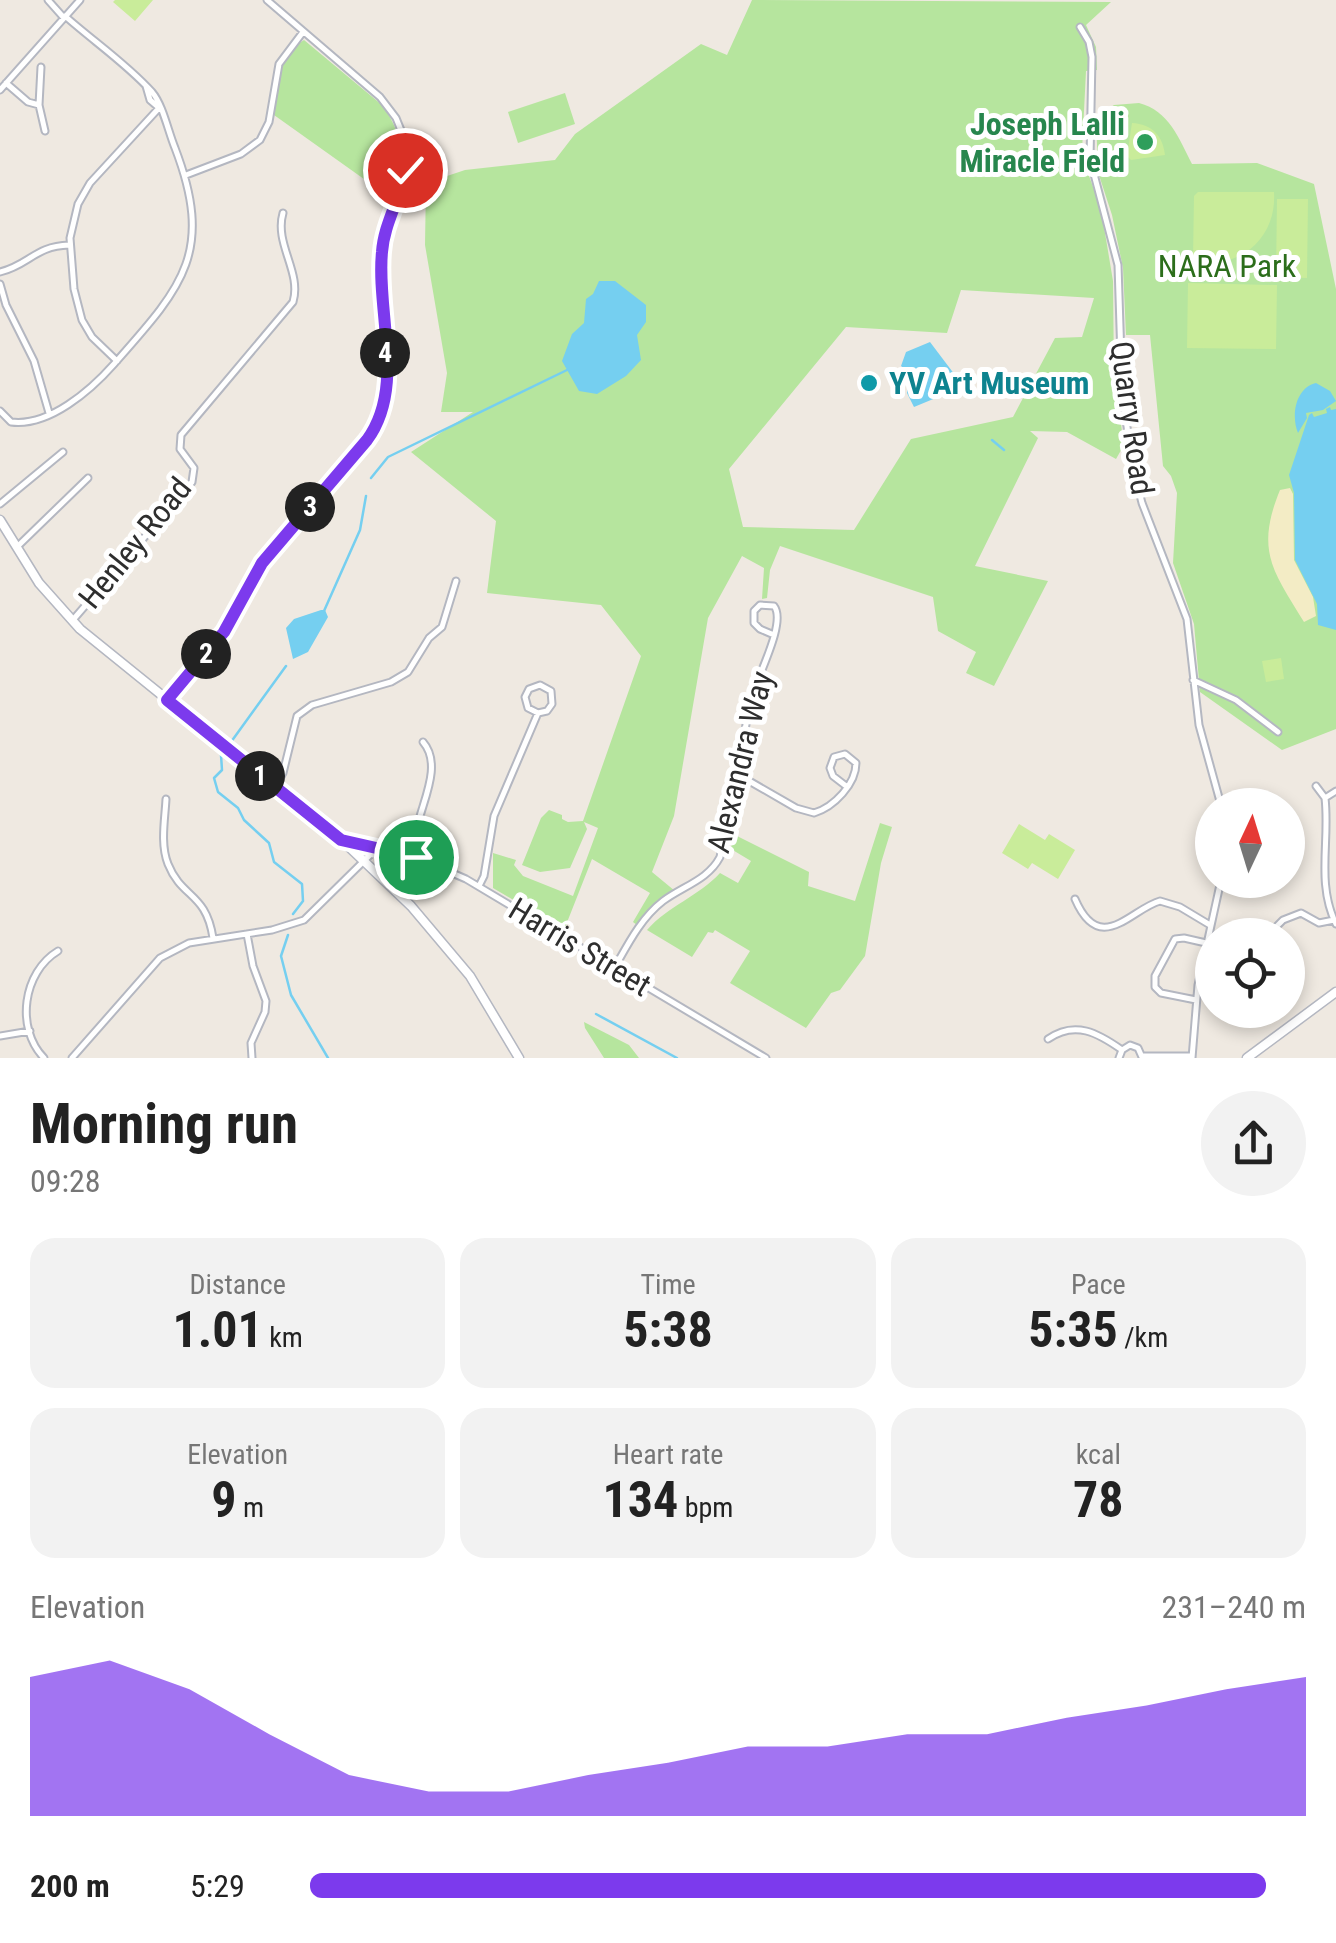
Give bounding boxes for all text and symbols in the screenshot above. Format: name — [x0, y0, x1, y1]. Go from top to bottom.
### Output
place label: Joseph Lalli Miracle Field — [959, 105, 1125, 180]
pin — [363, 128, 448, 213]
marker: Joseph Lalli Miracle Field — [1134, 131, 1156, 153]
icon: check — [378, 143, 433, 198]
park label: NARA Park — [1158, 247, 1297, 285]
pin: 4 — [360, 328, 410, 378]
text: 4 — [378, 336, 392, 369]
street label: Quarry Road — [1102, 339, 1162, 497]
place label: YV Art Museum — [889, 364, 1089, 402]
marker: YV Art Museum — [858, 372, 880, 394]
street label: Henley Road — [71, 470, 199, 616]
pin: 3 — [285, 482, 335, 532]
text: 3 — [303, 490, 317, 523]
pin: 2 — [181, 629, 231, 679]
text: 2 — [199, 637, 213, 670]
street label: Alexandra Way — [699, 667, 781, 857]
pin: 1 — [235, 751, 285, 801]
text: 1 — [253, 759, 267, 792]
north arrow — [1195, 788, 1305, 898]
map controls — [1195, 788, 1305, 1028]
pin — [374, 815, 459, 900]
icon: arrive — [389, 830, 444, 885]
street label: Harris Street — [502, 890, 658, 1004]
button: locate — [1195, 918, 1305, 1028]
button: share — [1201, 1091, 1306, 1196]
text: Morning run — [30, 1092, 298, 1156]
text: 09:28 — [30, 1162, 101, 1200]
text: Distance — [189, 1268, 286, 1301]
text: Time — [640, 1268, 696, 1301]
text: Pace — [1071, 1268, 1126, 1301]
text: 1.01 — [172, 1301, 263, 1359]
text: 5:38 — [623, 1301, 713, 1359]
text: 5:35 — [1028, 1301, 1118, 1359]
text: km — [263, 1321, 303, 1354]
text: /km — [1118, 1321, 1168, 1354]
text: Elevation — [187, 1438, 288, 1471]
text: Heart rate — [613, 1438, 723, 1471]
text: kcal — [1076, 1438, 1121, 1471]
text: 9 — [211, 1471, 237, 1529]
text: 134 — [603, 1471, 678, 1529]
text: 78 — [1073, 1471, 1124, 1529]
text: m — [237, 1491, 264, 1524]
text: bpm — [678, 1491, 733, 1524]
text: Elevation — [30, 1588, 145, 1626]
text: 231–240 m — [1161, 1588, 1306, 1626]
text: 200 m — [30, 1867, 110, 1905]
text: 5:29 — [190, 1867, 245, 1905]

